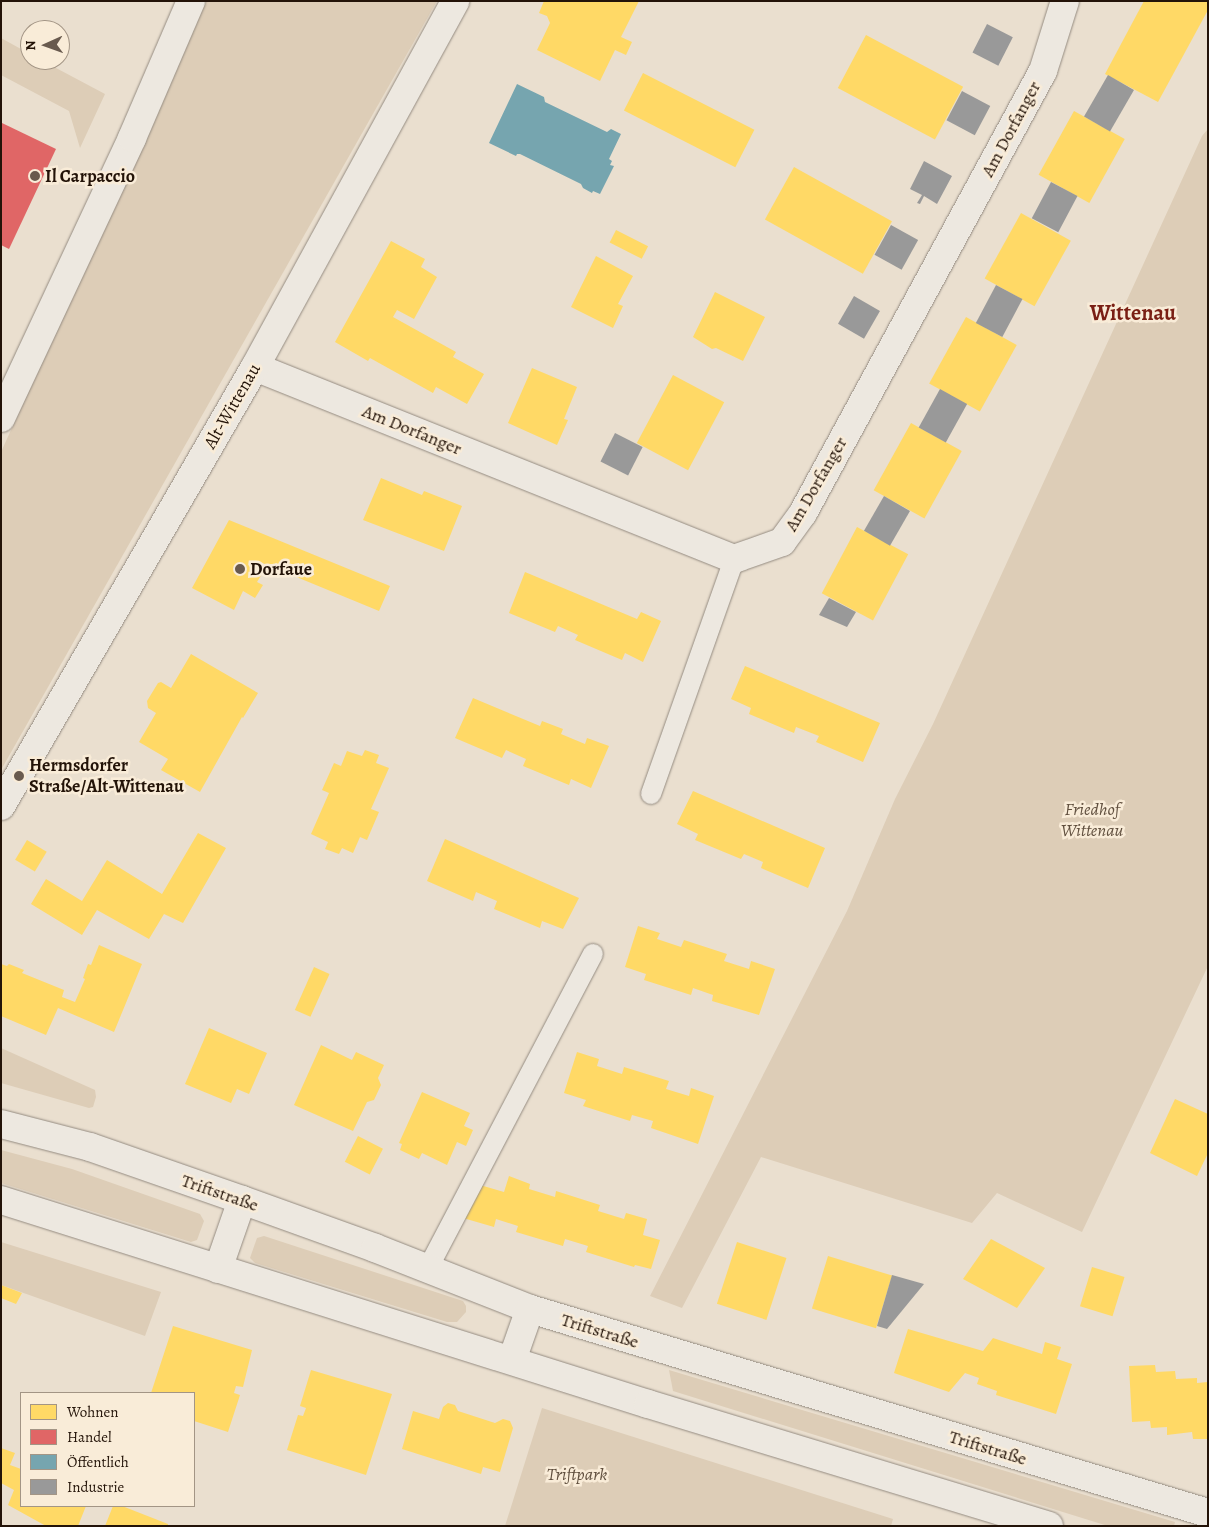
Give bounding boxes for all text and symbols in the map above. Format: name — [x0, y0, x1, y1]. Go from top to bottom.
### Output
north arrow — [20, 20, 70, 70]
text: N — [21, 40, 40, 51]
street label: Am Dorfanger — [977, 77, 1045, 181]
place label: Il Carpaccio — [45, 165, 135, 187]
marker: Il Carpaccio — [29, 170, 41, 182]
district label: Wittenau — [1090, 301, 1176, 327]
street label: Alt-Wittenau — [199, 359, 265, 453]
street label: Am Dorfanger — [359, 400, 465, 460]
street label: Am Dorfanger — [780, 433, 852, 535]
place label: Dorfaue — [250, 558, 312, 580]
marker: Dorfaue — [234, 563, 246, 575]
place label: Hermsdorfer Straße/Alt-Wittenau — [29, 755, 184, 798]
marker: Hermsdorfer Straße/Alt-Wittenau — [13, 770, 25, 782]
park label: Friedhof Wittenau — [1061, 799, 1123, 842]
street label: Triftstraße — [179, 1170, 261, 1216]
street label: Triftstraße — [559, 1309, 641, 1353]
legend — [20, 1392, 195, 1507]
text: Wohnen — [67, 1402, 119, 1422]
street label: Triftstraße — [947, 1426, 1029, 1470]
text: Handel — [67, 1427, 112, 1447]
text: Öffentlich — [67, 1452, 129, 1472]
park label: Triftpark — [547, 1463, 607, 1485]
text: Industrie — [67, 1477, 124, 1497]

